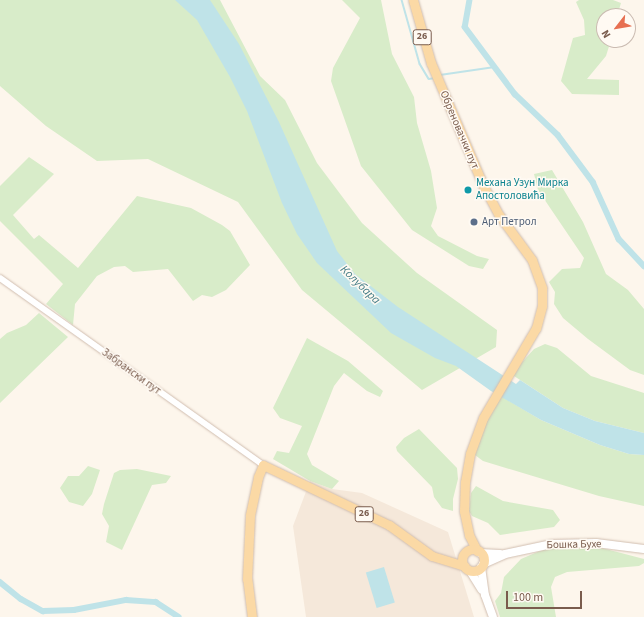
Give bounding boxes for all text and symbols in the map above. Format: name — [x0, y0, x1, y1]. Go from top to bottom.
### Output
north arrow — [596, 8, 636, 48]
text: N — [598, 27, 614, 41]
road number: 26 — [412, 29, 432, 45]
street label: Обреновачки пут — [437, 89, 481, 171]
place label: Механа Узун Мирка Апостоловића — [476, 177, 569, 203]
marker: Механа Узун Мирка Апостоловића — [463, 185, 473, 195]
place label: Арт Петрол — [482, 215, 537, 229]
marker: Арт Петрол — [469, 217, 479, 227]
water label: Колубара — [337, 262, 383, 308]
street label: Забрански пут — [99, 346, 163, 398]
road number: 26 — [354, 506, 374, 522]
street label: Бошка Бухе — [546, 538, 602, 552]
scale bar — [508, 583, 584, 609]
text: 100 m — [513, 589, 543, 606]

